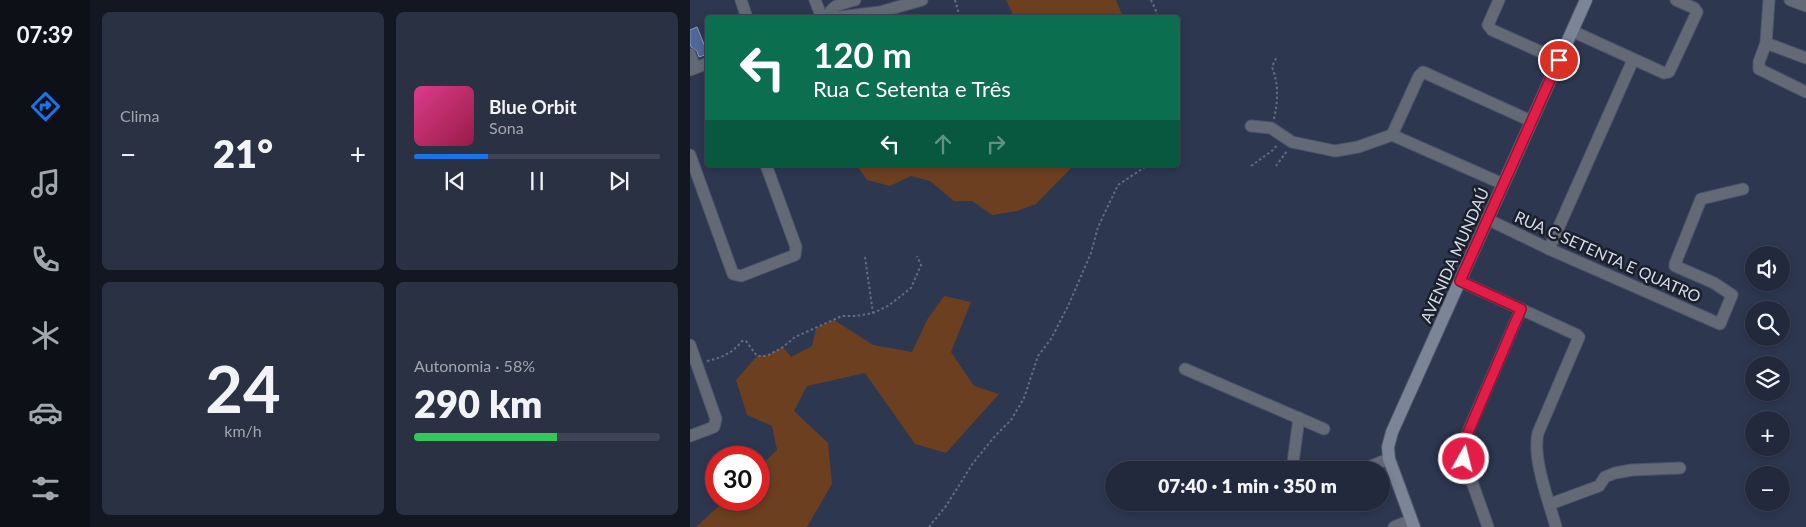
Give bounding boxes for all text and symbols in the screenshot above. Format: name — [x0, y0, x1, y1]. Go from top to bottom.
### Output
text: 07:39 — [17, 21, 73, 48]
text: 120 m — [813, 33, 912, 75]
icon: left — [730, 35, 795, 100]
pin — [1538, 39, 1580, 81]
icon: arrive — [1545, 46, 1573, 74]
text: Rua C Setenta e Três — [813, 75, 1011, 102]
icon: directions — [28, 89, 63, 124]
text: Blue Orbit — [489, 95, 577, 118]
text: Clima — [120, 106, 159, 125]
text: Sona — [489, 118, 524, 137]
text: 21° — [213, 130, 273, 176]
icon: left — [876, 130, 904, 158]
icon: ahead — [929, 130, 957, 158]
icon: right — [982, 130, 1010, 158]
text: − — [120, 137, 136, 171]
text: + — [350, 137, 366, 171]
icon: music — [28, 166, 63, 201]
icon: previous — [441, 167, 469, 195]
icon: pause — [523, 167, 551, 195]
icon: next — [605, 167, 633, 195]
street label: AVENIDA MUNDAÚ — [1416, 184, 1492, 326]
street label: RUA C SETENTA E QUATRO — [1512, 206, 1704, 306]
icon: phone — [28, 242, 63, 277]
map controls — [1745, 246, 1790, 511]
button: sound — [1745, 246, 1790, 291]
button: search — [1745, 301, 1790, 346]
icon: climate — [28, 318, 63, 353]
text: 24 — [205, 349, 281, 427]
text: Autonomia · 58% — [414, 356, 535, 375]
button: layers — [1745, 356, 1790, 401]
text: 290 km — [414, 380, 542, 426]
icon: car — [28, 395, 63, 430]
button: + — [1745, 411, 1790, 456]
text: km/h — [224, 421, 262, 440]
position arrow — [1437, 432, 1489, 484]
speed limit sign: 30 — [705, 446, 770, 511]
button: − — [1745, 466, 1790, 511]
icon: filters — [28, 471, 63, 506]
text: 07:40 · 1 min · 350 m — [1158, 474, 1337, 497]

